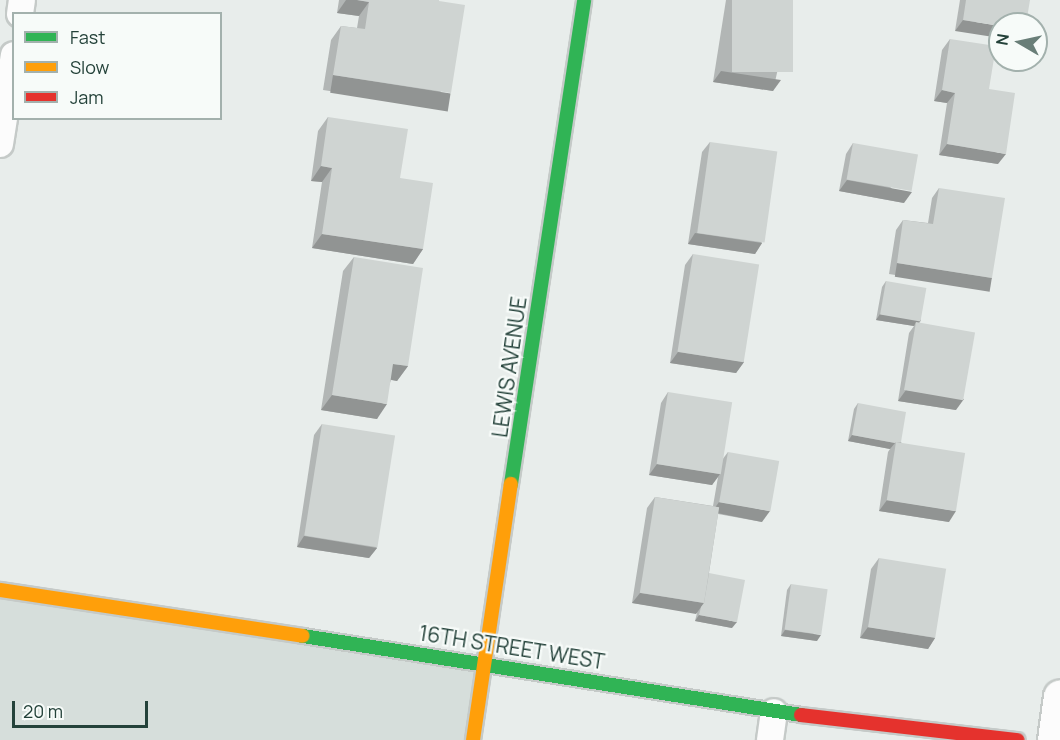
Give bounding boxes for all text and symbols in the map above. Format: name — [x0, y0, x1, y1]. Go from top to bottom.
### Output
legend — [12, 12, 222, 120]
north arrow — [988, 12, 1048, 72]
text: Fast — [70, 25, 105, 49]
text: N — [990, 32, 1014, 47]
text: Slow — [70, 55, 109, 79]
text: Jam — [70, 85, 104, 109]
street label: LEWIS AVENUE — [487, 295, 531, 439]
street label: 16TH STREET WEST — [417, 620, 607, 674]
scale bar — [15, 689, 152, 727]
text: 20 m — [23, 699, 63, 723]

